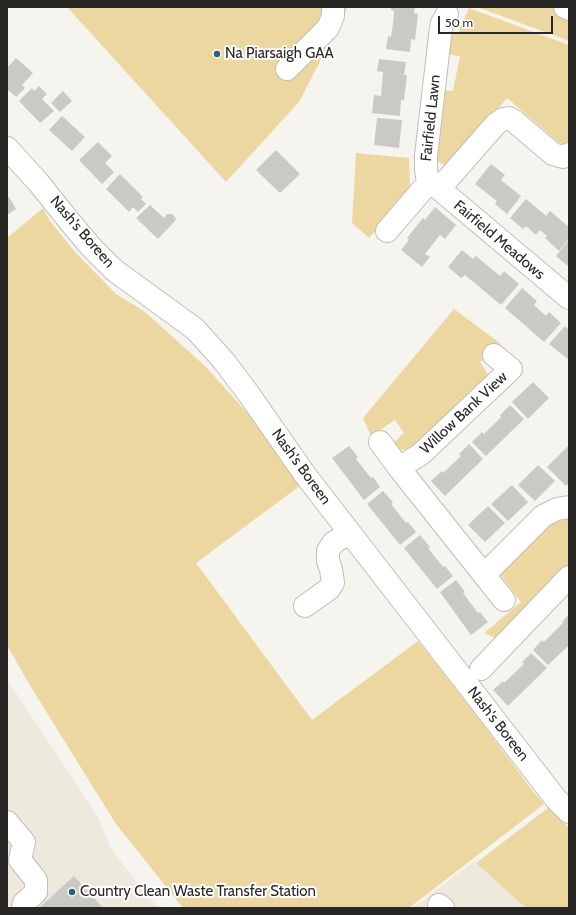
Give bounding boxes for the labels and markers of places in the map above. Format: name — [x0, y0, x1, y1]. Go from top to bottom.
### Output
place label: Na Piarsaigh GAA — [225, 45, 334, 63]
marker: Na Piarsaigh GAA — [212, 49, 222, 59]
place label: Country Clean Waste Transfer Station — [80, 883, 316, 901]
marker: Country Clean Waste Transfer Station — [67, 887, 77, 897]

